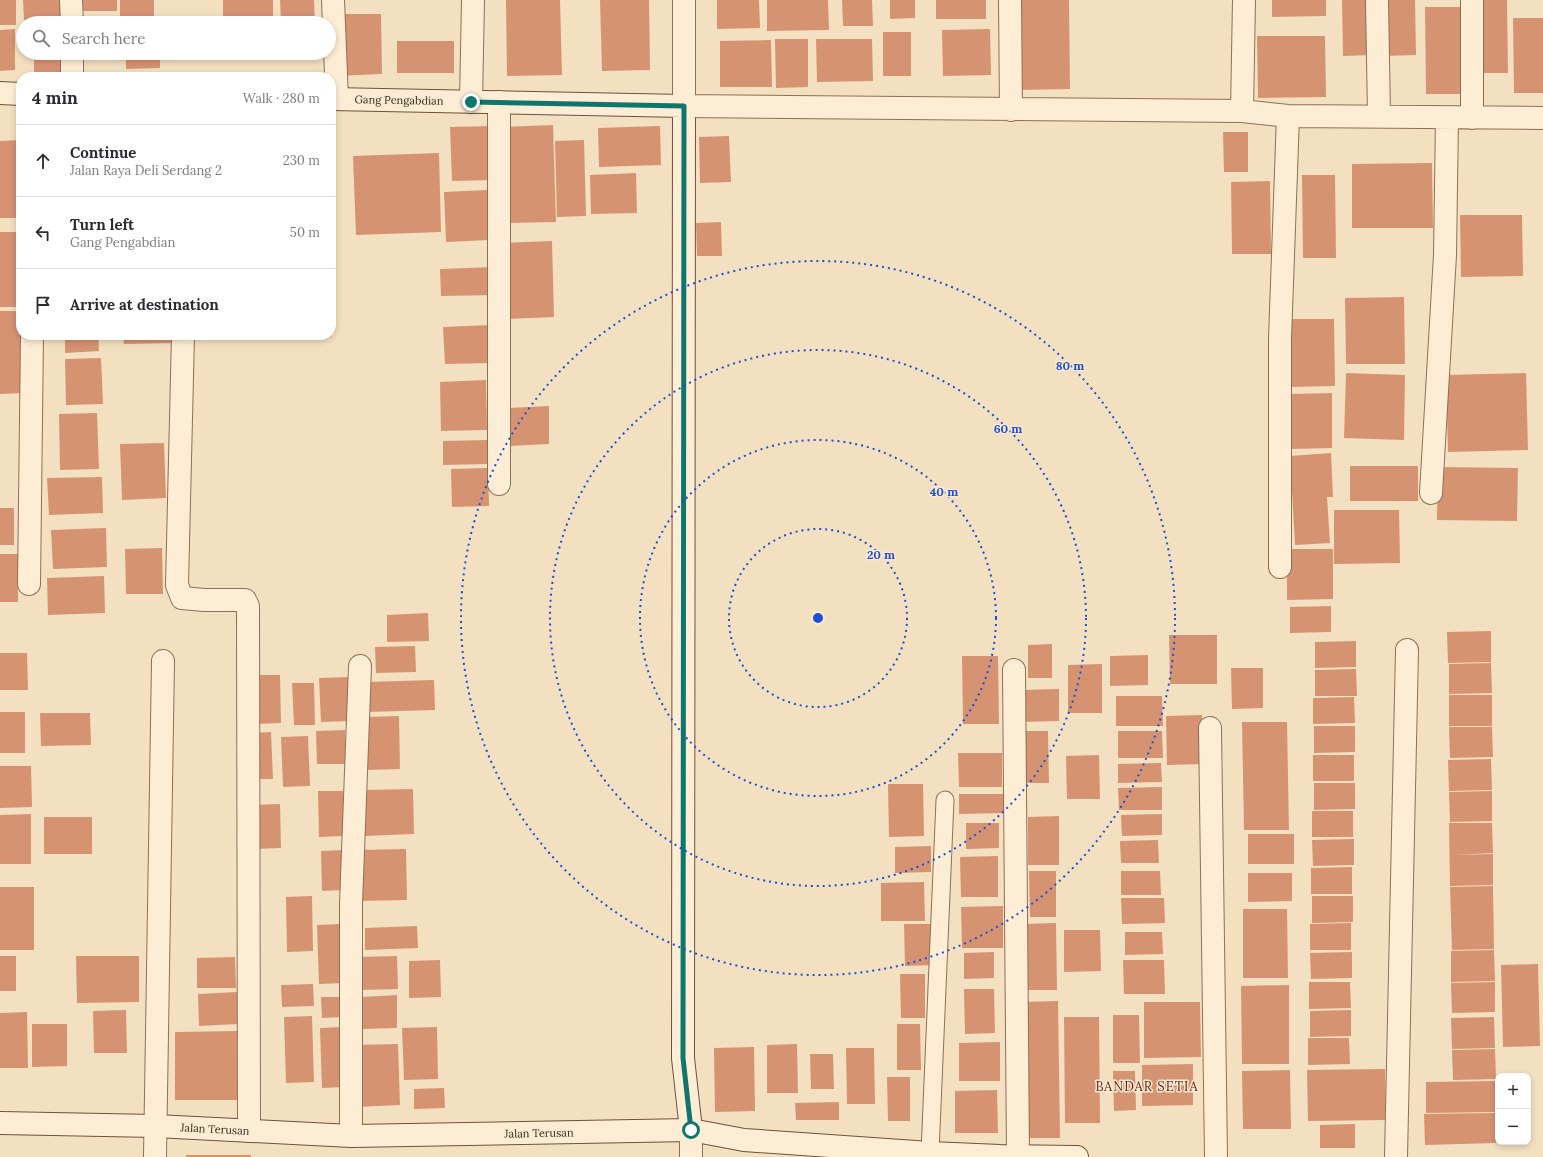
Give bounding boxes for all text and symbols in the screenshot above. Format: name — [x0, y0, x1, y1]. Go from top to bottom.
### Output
search box — [16, 16, 336, 60]
icon: search — [30, 27, 52, 49]
text: Search here — [62, 29, 145, 48]
text: 4 min — [32, 87, 78, 109]
text: Walk · 280 m — [243, 90, 320, 107]
street label: Gang Pengabdian — [354, 92, 444, 108]
route end — [462, 93, 480, 111]
text: Continue — [70, 143, 136, 162]
icon: ahead — [32, 150, 54, 172]
text: 230 m — [283, 152, 320, 169]
text: Jalan Raya Deli Serdang 2 — [70, 162, 222, 179]
text: Turn left — [70, 215, 134, 234]
icon: left — [32, 222, 54, 244]
text: 50 m — [290, 224, 320, 241]
text: Gang Pengabdian — [70, 234, 175, 251]
icon: arrive — [32, 294, 54, 316]
text: Arrive at destination — [70, 295, 219, 314]
text: 80 m — [1056, 358, 1084, 373]
text: 60 m — [994, 421, 1022, 436]
text: 40 m — [930, 484, 958, 499]
text: 20 m — [867, 547, 895, 562]
centre of rings — [811, 611, 825, 625]
map controls — [1495, 1073, 1531, 1145]
button: + — [1495, 1073, 1531, 1109]
district label: BANDAR SETIA — [1095, 1078, 1199, 1095]
button: − — [1495, 1109, 1531, 1145]
street label: Jalan Terusan — [179, 1120, 250, 1138]
route start — [682, 1121, 700, 1139]
street label: Jalan Terusan — [503, 1125, 574, 1141]

